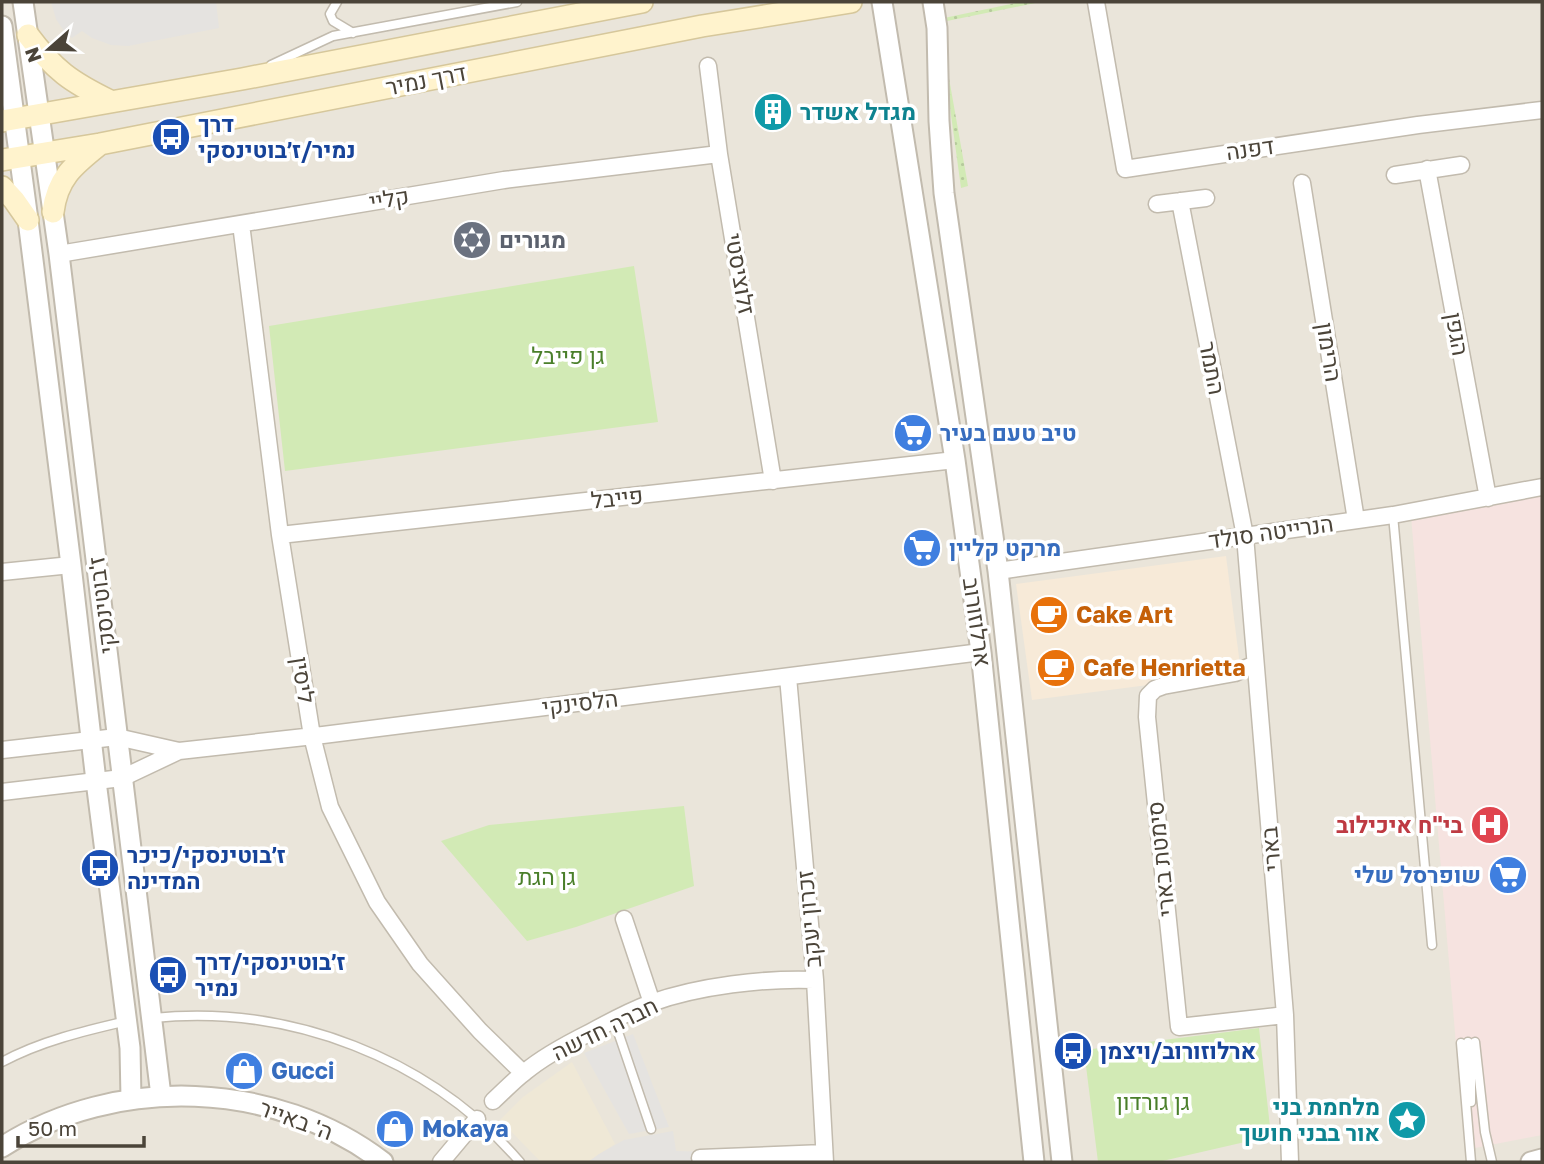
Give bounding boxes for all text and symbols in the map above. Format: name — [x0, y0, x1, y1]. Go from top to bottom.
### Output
north arrow — [14, 14, 84, 84]
text: N — [19, 44, 46, 66]
street label: דרך נמיר — [383, 57, 469, 101]
building icon: מגדל אשדר — [752, 91, 794, 133]
place label: מגדל אשדר — [800, 97, 916, 125]
place label: דרך נמיר/ז׳בוטינסקי — [198, 109, 356, 163]
bus stop icon: דרך נמיר/ז׳בוטינסקי — [150, 116, 192, 158]
street label: דפנה — [1224, 131, 1276, 165]
street label: קליי — [367, 181, 411, 215]
synagogue icon: מגורים — [451, 219, 493, 261]
place label: מגורים — [499, 225, 566, 253]
street label: זלוציסטי — [720, 231, 762, 317]
street label: הגפן — [1440, 310, 1476, 358]
street label: הרימון — [1311, 320, 1348, 384]
street label: התמר — [1194, 339, 1232, 397]
park label: גן פייבל — [531, 341, 605, 369]
supermarket icon: טיב טעם בעיר — [892, 412, 934, 454]
place label: טיב טעם בעיר — [940, 418, 1077, 446]
street label: פייבל — [589, 480, 644, 514]
street label: הנרייטה סולד — [1207, 508, 1335, 554]
supermarket icon: מרקט קליין — [901, 527, 943, 569]
place label: מרקט קליין — [949, 533, 1061, 561]
street label: ז'בוטינסקי — [81, 555, 121, 655]
street label: ארלוזורוב — [958, 575, 998, 668]
cafe icon: Cake Art — [1028, 594, 1070, 636]
place label: Cake Art — [1076, 600, 1173, 628]
cafe icon: Cafe Henrietta — [1035, 647, 1077, 689]
place label: Cafe Henrietta — [1083, 653, 1246, 681]
street label: ליסין — [286, 654, 321, 705]
street label: הלסינקי — [540, 683, 620, 721]
street label: סימטת בארי — [1140, 800, 1180, 918]
hospital icon: בי"ח איכילוב — [1469, 804, 1511, 846]
place label: בי"ח איכילוב — [1336, 810, 1464, 838]
street label: בארי — [1254, 825, 1286, 873]
place label: ז׳בוטינסקי/כיכר המדינה — [127, 840, 286, 894]
bus stop icon: ז׳בוטינסקי/כיכר המדינה — [79, 847, 121, 889]
supermarket icon: שופרסל שלי — [1487, 854, 1529, 896]
place label: שופרסל שלי — [1354, 860, 1481, 888]
park label: גן הגת — [518, 862, 576, 890]
street label: זכרון יעקב — [790, 869, 826, 969]
place label: ז׳בוטינסקי/דרך נמיר — [195, 947, 345, 1001]
bus stop icon: ז׳בוטינסקי/דרך נמיר — [147, 954, 189, 996]
street label: חברה חדשה — [547, 990, 662, 1066]
bus stop icon: ארלוזורוב/ויצמן — [1052, 1030, 1094, 1072]
place label: ארלוזורוב/ויצמן — [1100, 1036, 1256, 1064]
shop icon: Gucci — [223, 1050, 265, 1092]
place label: Gucci — [271, 1056, 334, 1084]
park label: גן גורדון — [1116, 1087, 1190, 1115]
place label: מלחמת בני אור בבני חושך — [1239, 1092, 1380, 1146]
street label: ה' באייר — [256, 1093, 337, 1145]
place icon: מלחמת בני אור בבני חושך — [1386, 1099, 1428, 1141]
scale bar — [18, 1104, 144, 1148]
shop icon: Mokaya — [374, 1108, 416, 1150]
place label: Mokaya — [422, 1114, 509, 1142]
text: 50 m — [28, 1115, 77, 1141]

